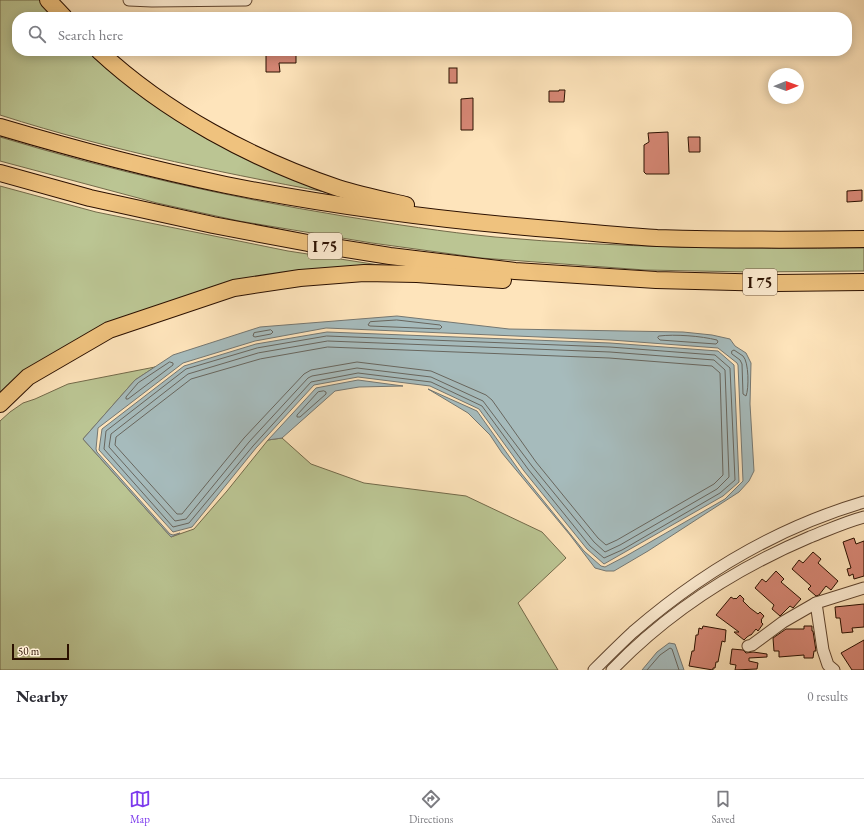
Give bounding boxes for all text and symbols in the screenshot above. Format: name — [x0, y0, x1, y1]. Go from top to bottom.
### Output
search box — [12, 12, 852, 56]
icon: search — [26, 23, 48, 45]
text: Search here — [58, 25, 123, 44]
north arrow — [768, 68, 804, 104]
road number: I 75 — [308, 233, 342, 259]
road number: I 75 — [743, 269, 777, 295]
scale bar — [12, 642, 69, 661]
text: 50 m — [18, 644, 39, 658]
text: Nearby — [16, 685, 68, 707]
text: 0 results — [807, 688, 848, 705]
tab: Map — [129, 788, 151, 826]
tab: Directions — [409, 788, 453, 826]
tab: Saved — [711, 788, 735, 826]

